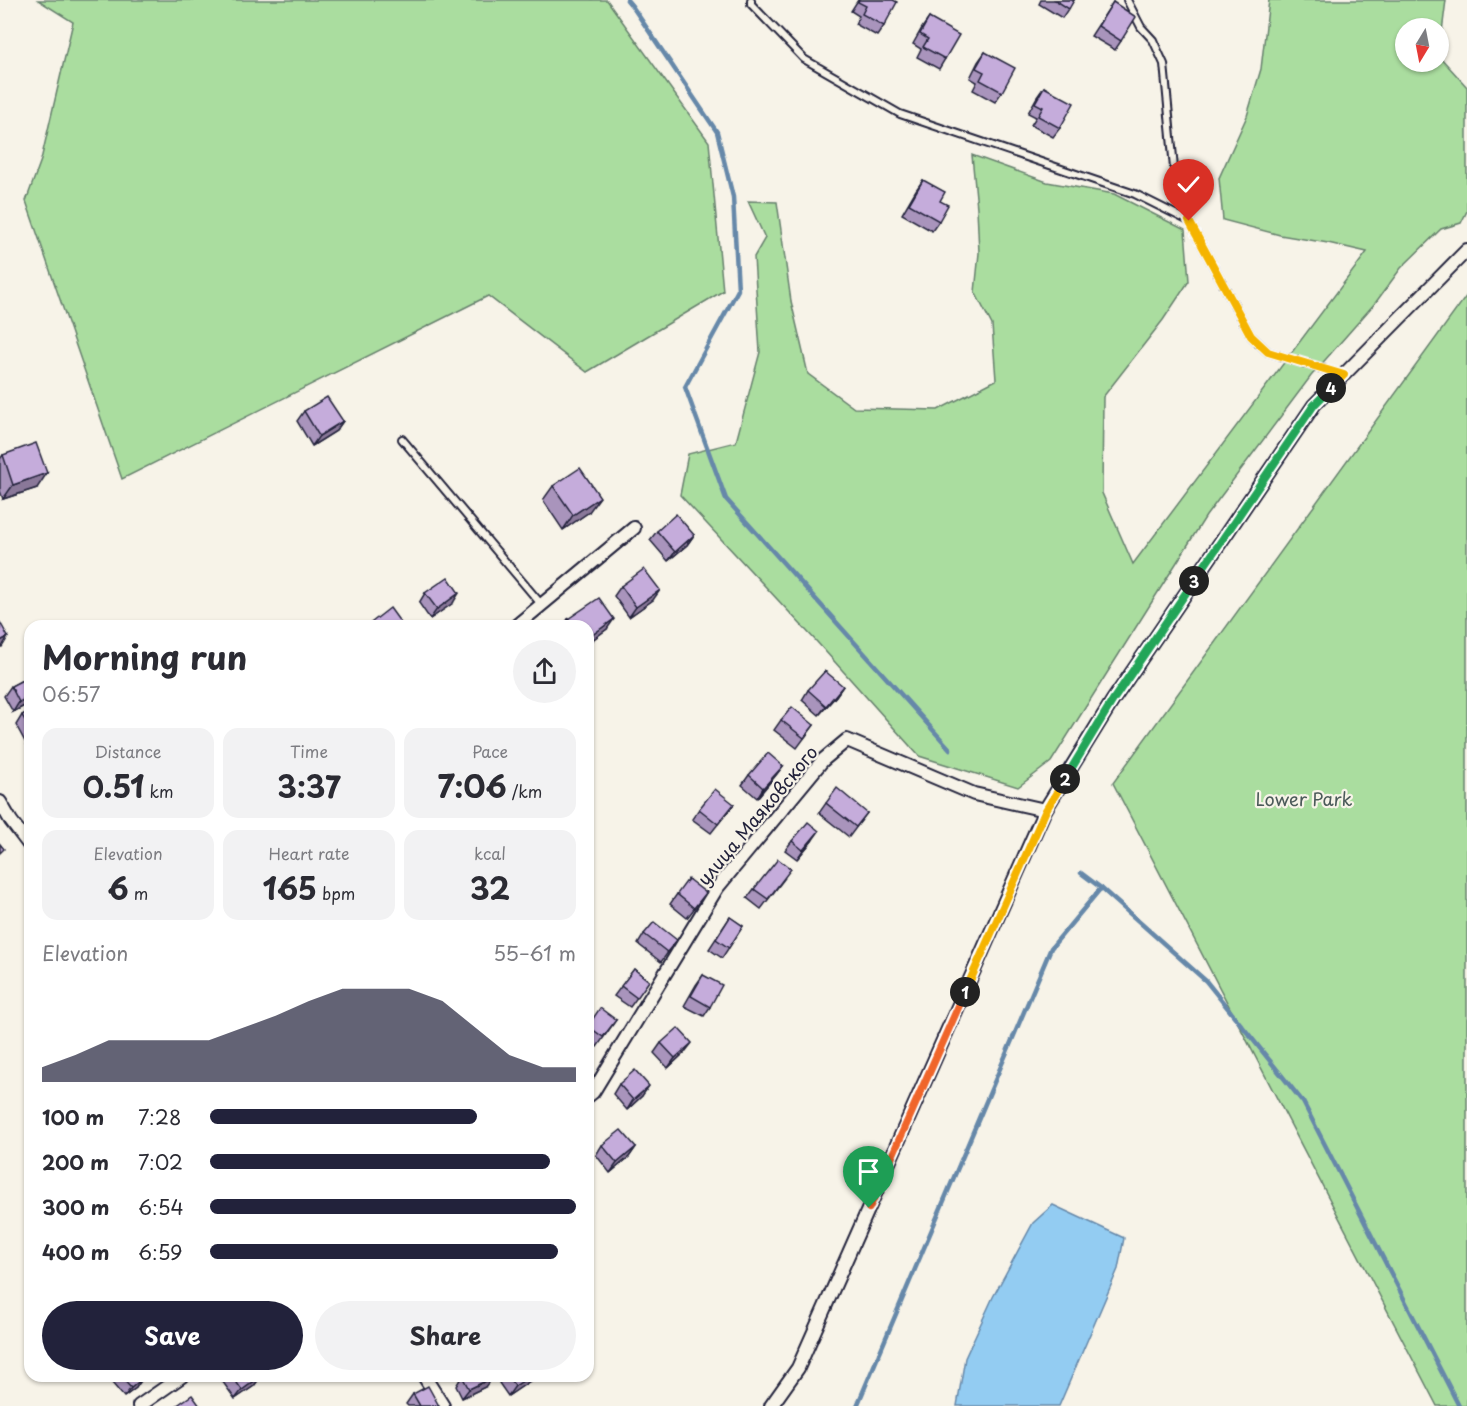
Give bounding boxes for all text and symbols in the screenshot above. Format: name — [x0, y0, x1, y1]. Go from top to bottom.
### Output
north arrow — [1395, 18, 1449, 72]
map controls — [1395, 18, 1449, 72]
pin — [1163, 159, 1214, 221]
icon: check — [1172, 168, 1205, 201]
pin: 4 — [1316, 373, 1346, 403]
text: 4 — [1326, 376, 1336, 400]
pin: 3 — [1179, 566, 1209, 596]
text: 3 — [1189, 569, 1199, 593]
text: Morning run — [42, 631, 247, 681]
button: share — [513, 640, 576, 703]
text: 06:57 — [42, 679, 100, 709]
text: Distance — [94, 739, 162, 763]
text: Time — [290, 739, 328, 763]
text: Pace — [472, 739, 508, 763]
street label: улица Маяковского — [690, 739, 824, 891]
text: 0.51 — [82, 763, 144, 808]
text: 3:37 — [277, 763, 341, 808]
text: 7:06 — [438, 763, 507, 808]
pin: 2 — [1050, 764, 1080, 794]
text: 2 — [1059, 767, 1071, 791]
text: km — [144, 779, 174, 803]
text: /km — [507, 779, 542, 803]
park label: Lower Park — [1255, 785, 1353, 812]
text: Elevation — [93, 841, 163, 865]
text: Heart rate — [269, 841, 349, 865]
text: kcal — [474, 841, 506, 865]
text: 6 — [108, 865, 129, 910]
text: 165 — [263, 865, 317, 910]
text: 32 — [470, 865, 510, 910]
text: m — [129, 881, 148, 905]
text: bpm — [317, 881, 355, 905]
text: Elevation — [42, 938, 128, 968]
text: 55–61 m — [493, 938, 576, 968]
pin: 1 — [950, 977, 980, 1007]
text: 1 — [961, 980, 969, 1004]
text: 100 m — [42, 1102, 104, 1132]
text: 7:28 — [138, 1102, 181, 1132]
pin — [843, 1146, 894, 1208]
text: 200 m — [42, 1147, 109, 1177]
text: 7:02 — [138, 1147, 183, 1177]
icon: arrive — [852, 1155, 885, 1188]
text: 300 m — [42, 1192, 110, 1222]
text: 6:54 — [138, 1192, 184, 1222]
text: 400 m — [42, 1237, 110, 1267]
text: 6:59 — [138, 1237, 183, 1267]
button: Save — [42, 1301, 303, 1370]
button: Share — [315, 1301, 576, 1370]

